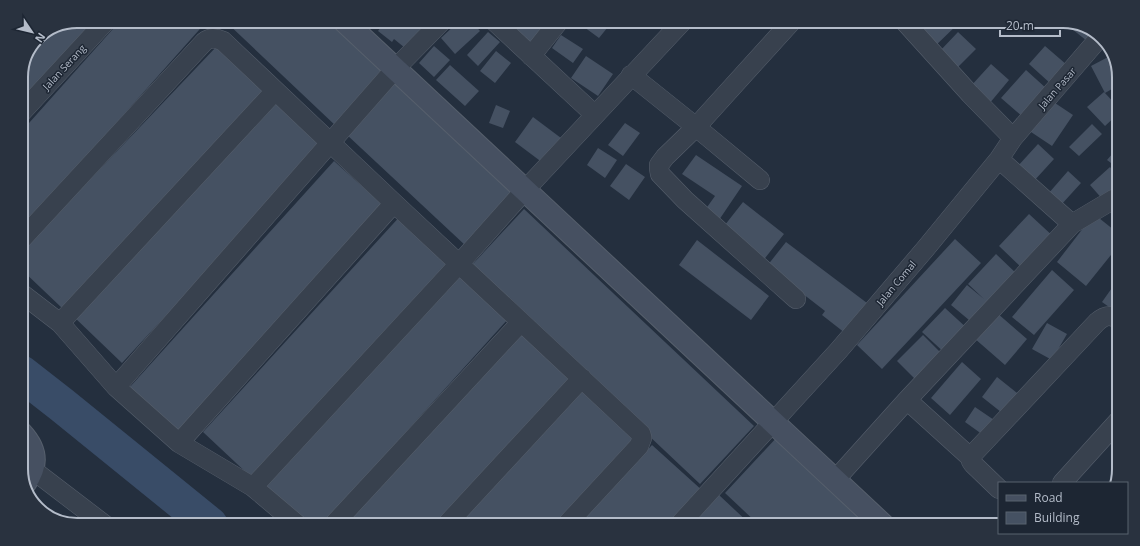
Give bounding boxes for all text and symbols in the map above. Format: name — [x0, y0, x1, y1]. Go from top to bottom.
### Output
north arrow — [12, 12, 52, 52]
scale bar — [1000, 12, 1060, 38]
text: 20 m — [1006, 17, 1034, 34]
text: N — [32, 30, 49, 46]
street label: Jalan Serang — [39, 41, 89, 93]
street label: Jalan Pasar — [1034, 64, 1079, 113]
street label: Jalan Comal — [872, 258, 919, 309]
legend — [998, 482, 1128, 534]
text: Road — [1034, 489, 1063, 506]
text: Building — [1034, 509, 1080, 526]

